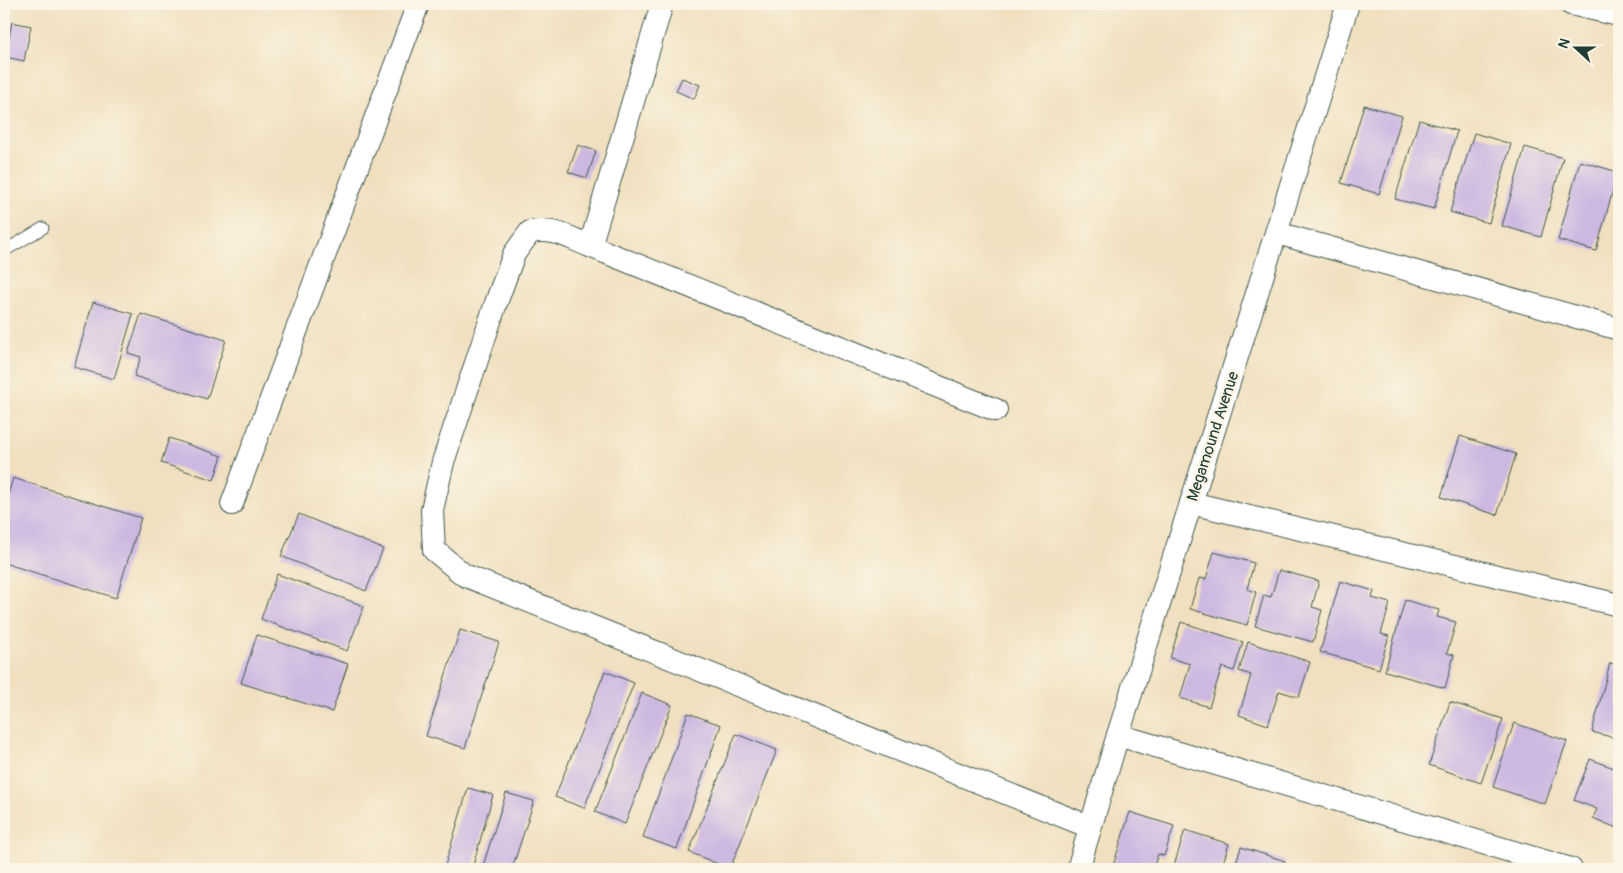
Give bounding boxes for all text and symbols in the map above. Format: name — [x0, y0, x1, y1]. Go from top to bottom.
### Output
north arrow — [1550, 22, 1600, 72]
text: N — [1555, 36, 1574, 51]
street label: Megamound Avenue — [1183, 369, 1243, 504]

